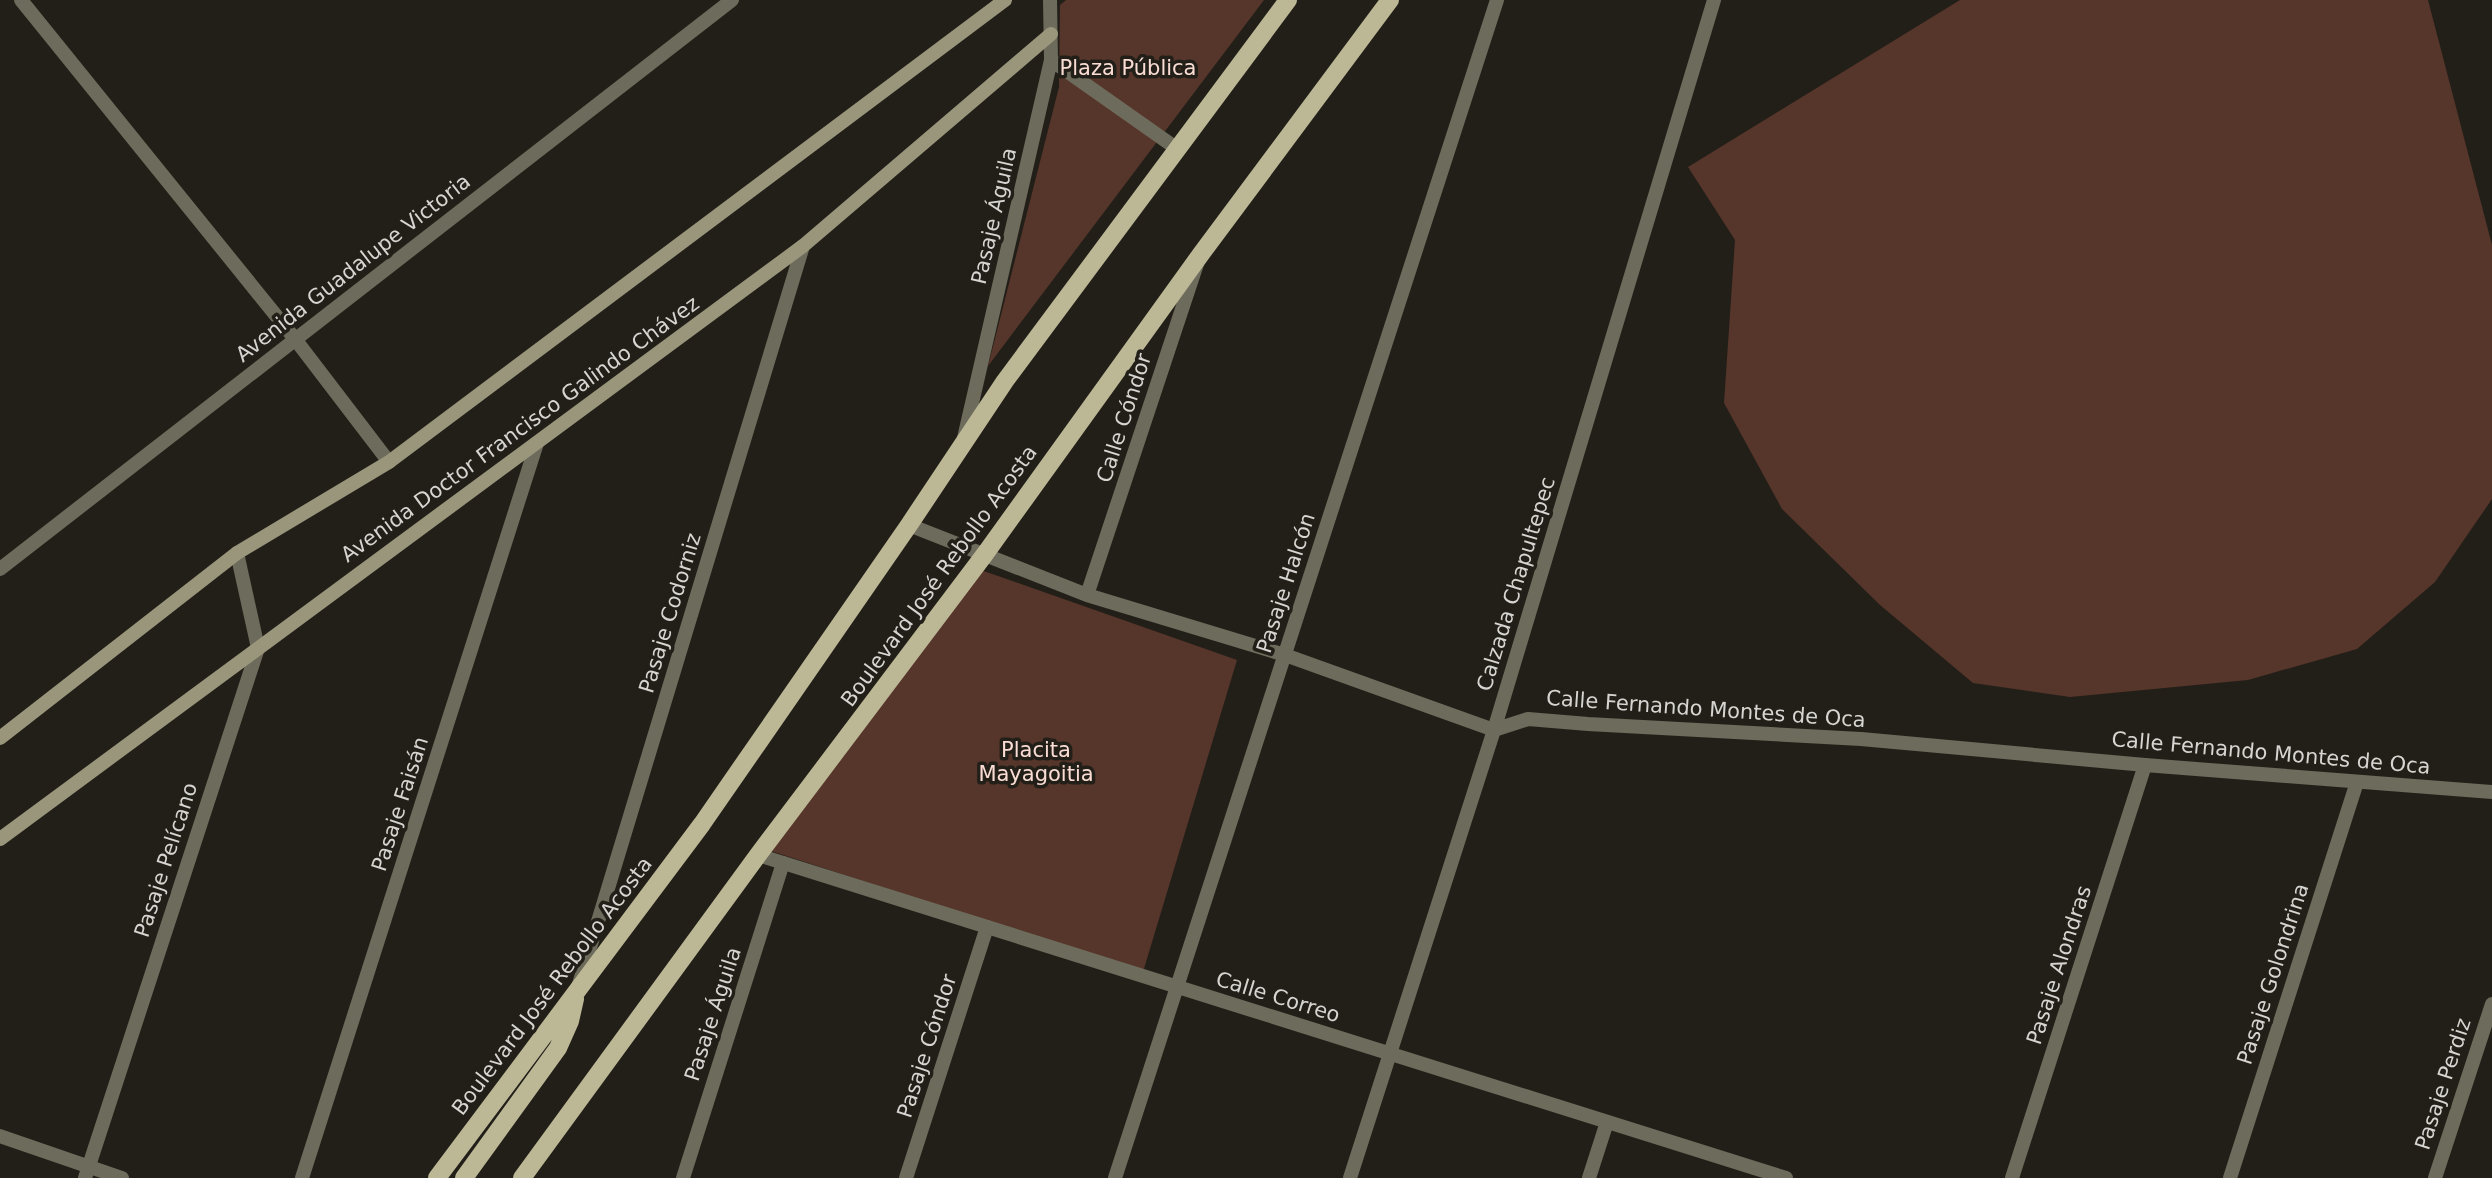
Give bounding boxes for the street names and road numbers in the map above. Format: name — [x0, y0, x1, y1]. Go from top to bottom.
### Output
street label: Pasaje Águila — [966, 145, 1021, 287]
street label: Avenida Guadalupe Victoria — [231, 169, 475, 367]
street label: Avenida Doctor Francisco Galindo Chávez — [336, 291, 704, 567]
street label: Calle Cóndor — [1092, 350, 1156, 486]
street label: Boulevard José Rebollo Acosta — [836, 441, 1042, 711]
street label: Calzada Chapultepec — [1472, 474, 1560, 694]
street label: Pasaje Halcón — [1252, 510, 1320, 656]
street label: Pasaje Codorniz — [634, 530, 706, 696]
street label: Calle Fernando Montes de Oca — [1545, 686, 1867, 732]
street label: Calle Fernando Montes de Oca — [2110, 727, 2432, 779]
street label: Pasaje Faisán — [367, 734, 433, 874]
street label: Pasaje Pelícano — [130, 780, 202, 940]
street label: Boulevard José Rebollo Acosta — [447, 852, 657, 1120]
street label: Pasaje Golondrina — [2232, 880, 2314, 1068]
street label: Pasaje Alondras — [2022, 882, 2096, 1048]
street label: Pasaje Águila — [679, 944, 746, 1084]
street label: Calle Correo — [1213, 967, 1343, 1027]
street label: Pasaje Cóndor — [892, 971, 962, 1121]
street label: Pasaje Perdiz — [2410, 1015, 2476, 1153]

